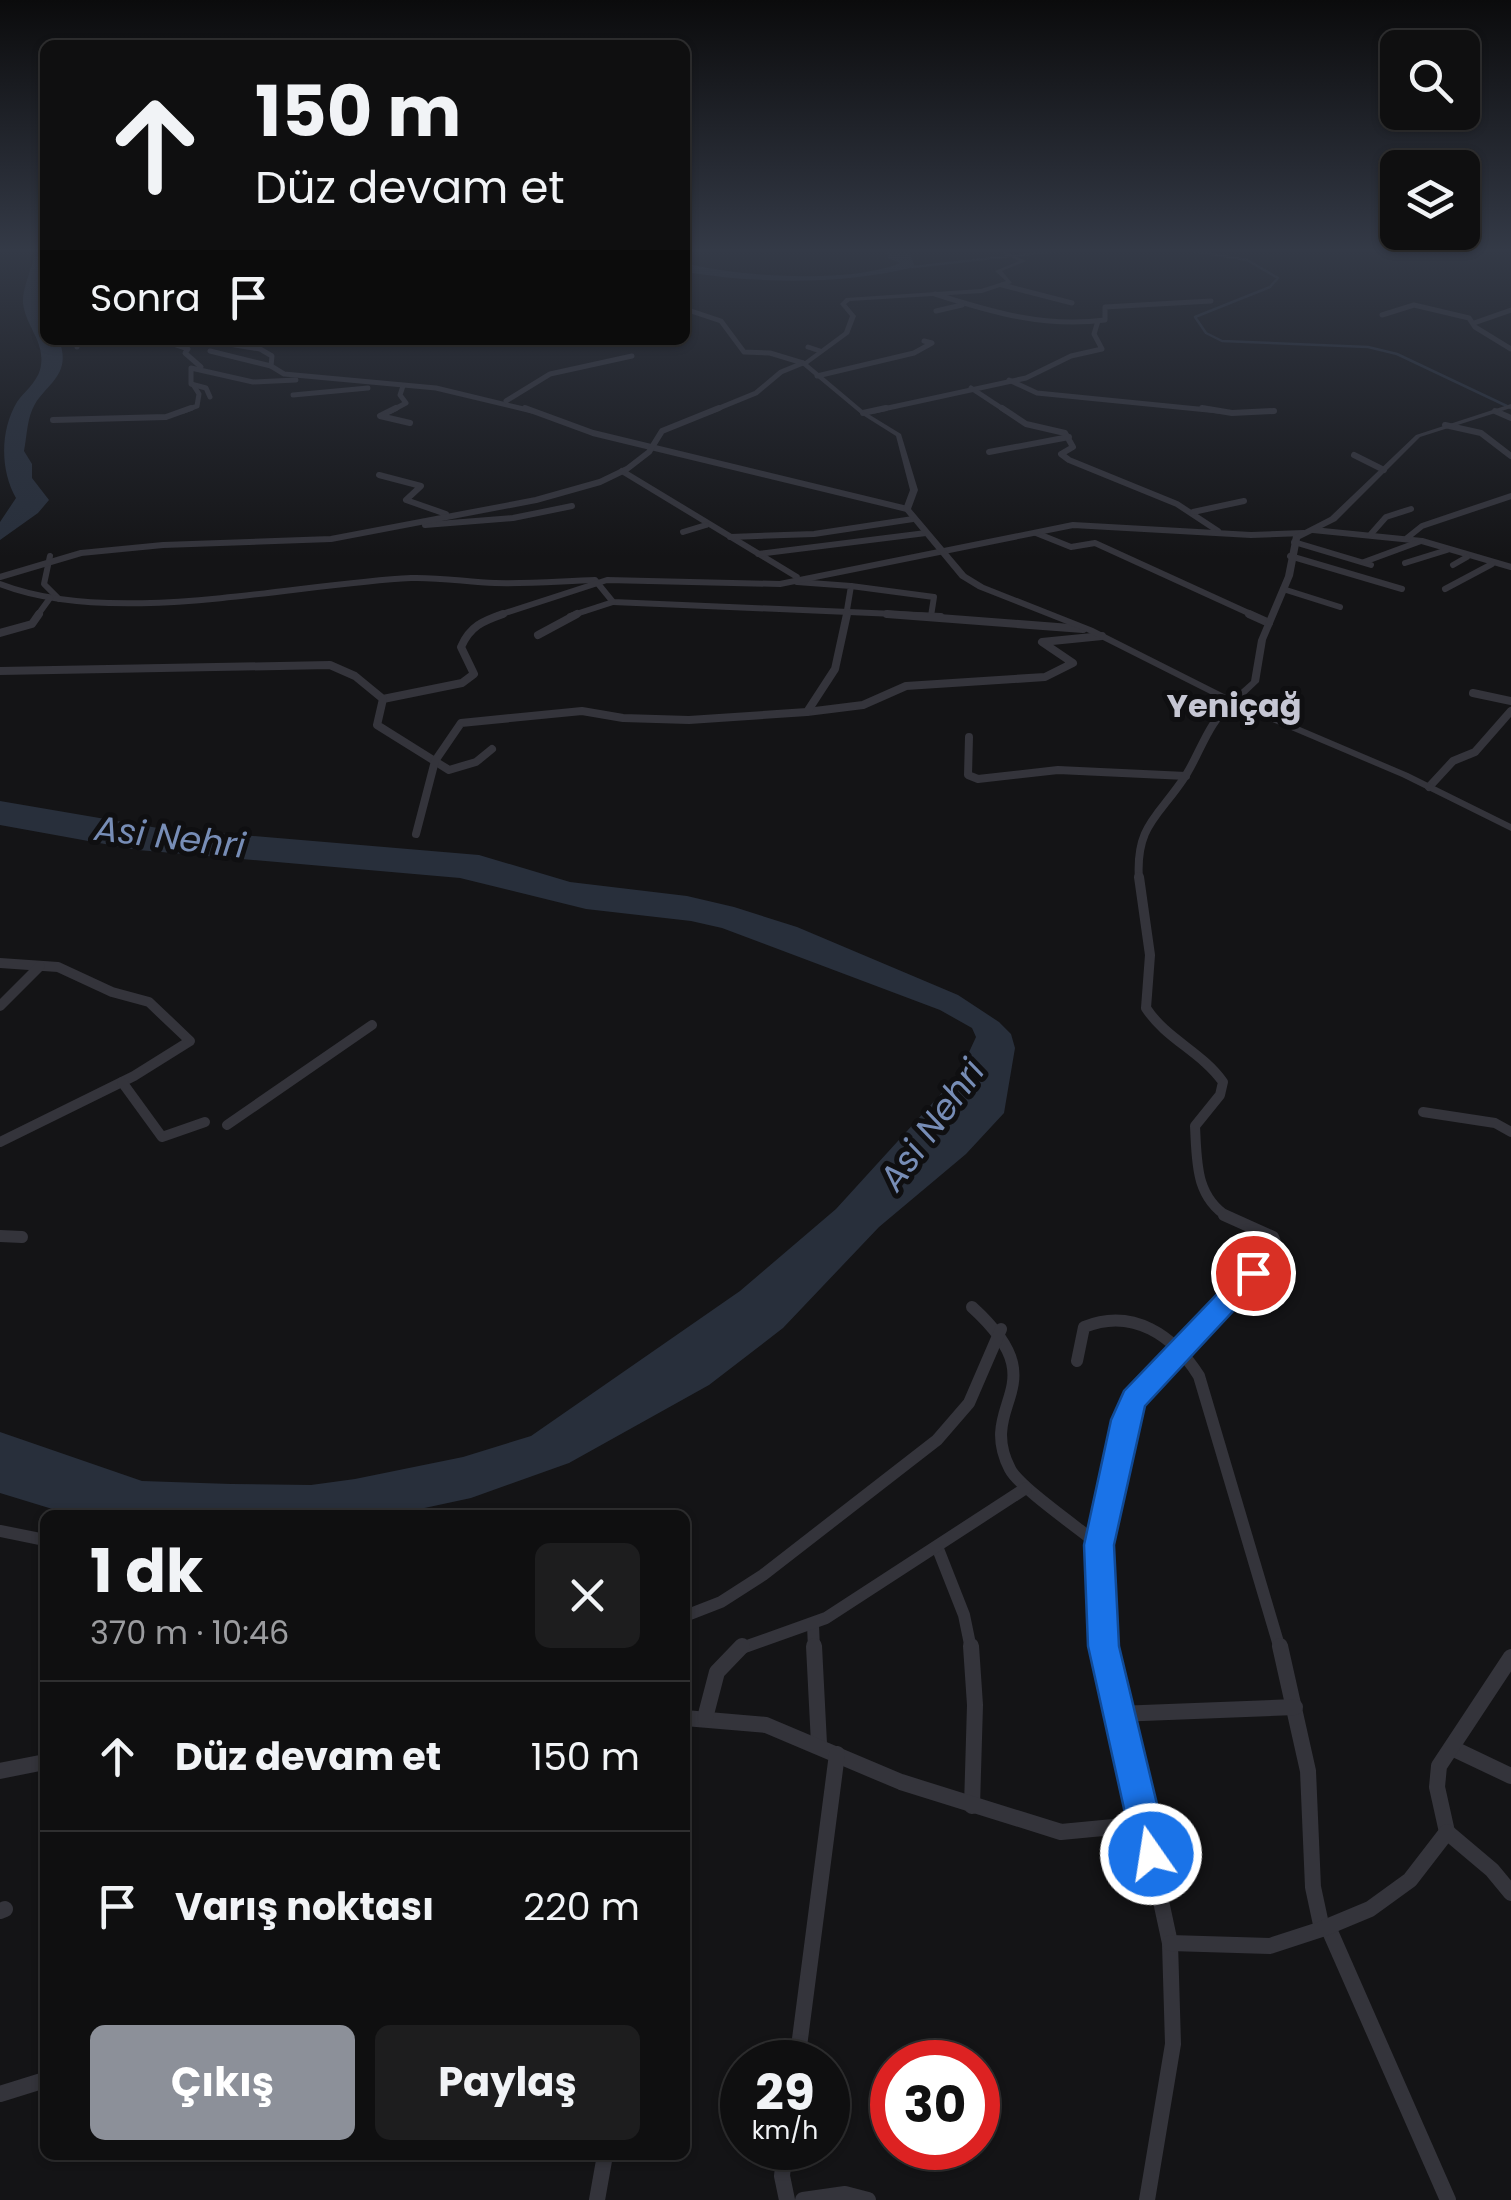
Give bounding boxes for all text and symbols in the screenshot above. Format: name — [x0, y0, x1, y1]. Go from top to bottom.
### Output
map controls — [1380, 30, 1480, 250]
button: search — [1380, 30, 1480, 130]
text: 150 m — [255, 62, 461, 161]
icon: ahead — [90, 80, 220, 210]
button: layers — [1380, 150, 1480, 250]
text: Düz devam et — [255, 156, 565, 219]
icon: arrive — [221, 270, 276, 325]
text: Sonra — [90, 271, 201, 324]
district label: Yeniçağ — [1166, 683, 1302, 728]
water label: Asi Nehri — [91, 803, 249, 870]
water label: Asi Nehri — [867, 1048, 997, 1201]
pin — [1211, 1231, 1296, 1316]
icon: arrive — [1226, 1246, 1281, 1301]
text: 1 dk — [90, 1529, 203, 1613]
button: close — [535, 1543, 640, 1648]
text: 370 m · 10:46 — [90, 1610, 289, 1655]
icon: ahead — [90, 1729, 145, 1784]
text: Düz devam et — [175, 1730, 441, 1783]
text: 150 m — [531, 1730, 640, 1783]
position arrow — [1099, 1802, 1203, 1906]
icon: arrive — [90, 1879, 145, 1934]
text: Varış noktası — [175, 1880, 434, 1933]
text: 220 m — [523, 1880, 640, 1933]
button: Çıkış — [90, 2025, 355, 2140]
button: Paylaş — [375, 2025, 640, 2140]
speed limit sign: 30 — [870, 2040, 1000, 2170]
text: 29 — [755, 2057, 815, 2128]
text: km/h — [752, 2113, 818, 2148]

